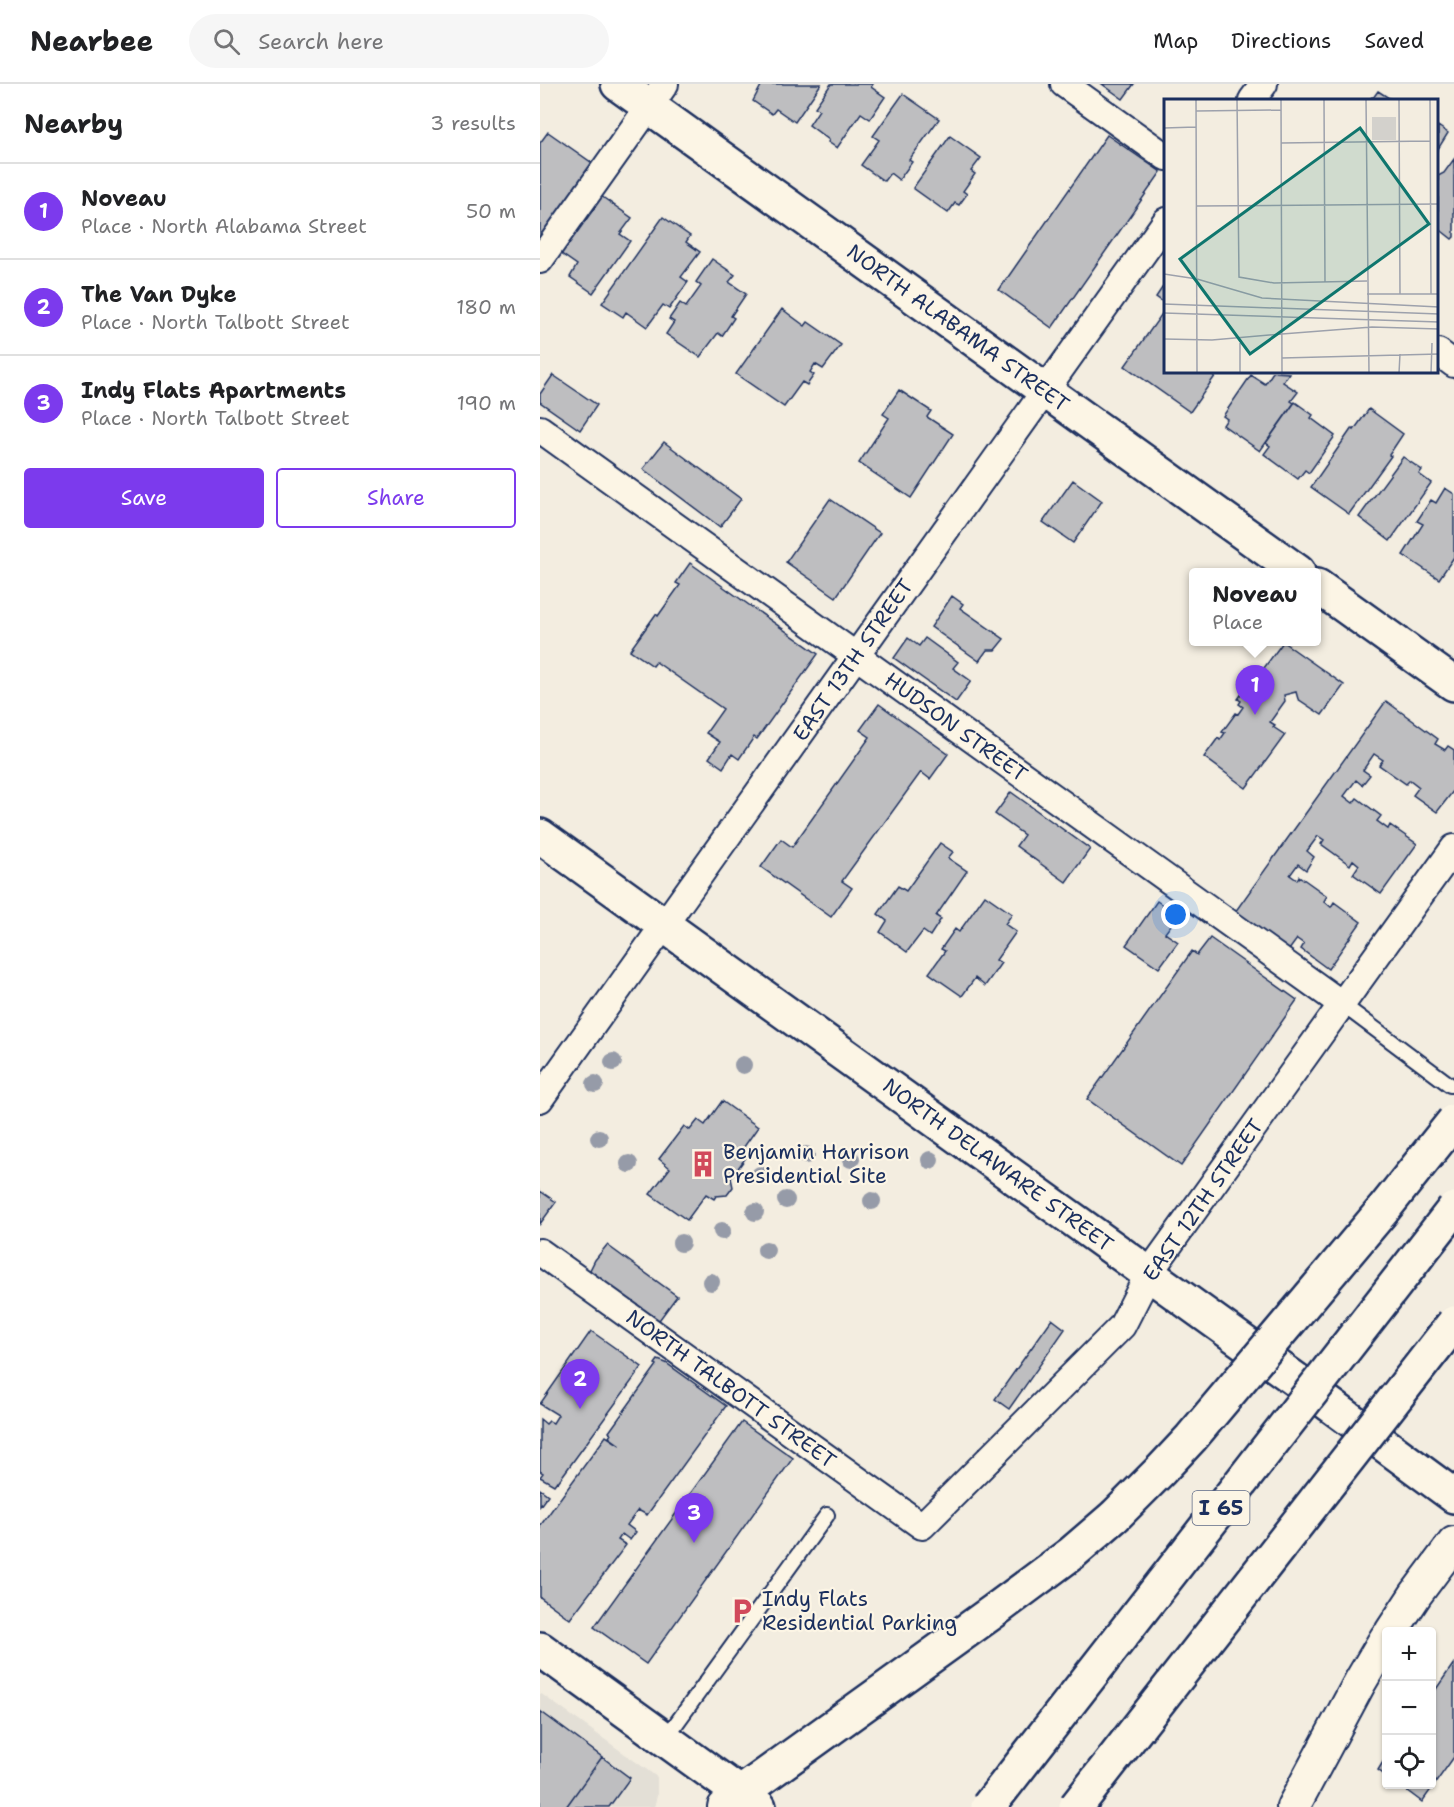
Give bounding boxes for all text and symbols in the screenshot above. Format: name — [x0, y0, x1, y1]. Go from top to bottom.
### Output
search box — [189, 14, 609, 68]
text: Nearbee — [30, 22, 153, 60]
icon: search — [210, 25, 243, 58]
text: Search here — [258, 27, 384, 56]
text: Map — [1153, 27, 1198, 55]
text: Directions — [1231, 27, 1331, 55]
text: Saved — [1364, 27, 1424, 55]
inset map — [1164, 99, 1439, 374]
text: Nearby — [24, 106, 123, 141]
text: 3 results — [430, 110, 516, 136]
text: Noveau — [81, 184, 167, 213]
text: 1 — [39, 198, 48, 224]
text: 50 m — [466, 198, 516, 224]
text: Place · North Alabama Street — [81, 213, 367, 239]
street label: NORTH ALABAMA STREET — [841, 238, 1075, 418]
text: The Van Dyke — [81, 280, 237, 309]
text: 2 — [37, 294, 51, 320]
text: 180 m — [456, 294, 516, 320]
text: Place · North Talbott Street — [81, 309, 350, 335]
text: Indy Flats Apartments — [81, 376, 346, 405]
text: 3 — [37, 390, 51, 416]
text: 190 m — [457, 390, 516, 416]
text: Place · North Talbott Street — [81, 405, 350, 431]
button: Save — [24, 468, 264, 528]
button: Share — [276, 468, 516, 528]
popup — [1189, 568, 1321, 646]
street label: EAST 13TH STREET — [786, 573, 920, 747]
text: Noveau — [1212, 580, 1298, 609]
text: Place — [1212, 609, 1263, 635]
street label: HUDSON STREET — [879, 666, 1033, 788]
pin: 1 — [1236, 666, 1274, 715]
your location — [1161, 900, 1190, 929]
street label: NORTH DELAWARE STREET — [877, 1072, 1119, 1258]
street label: EAST 12TH STREET — [1136, 1113, 1270, 1287]
place label: Benjamin Harrison Presidential Site — [723, 1138, 909, 1190]
building icon: Benjamin Harrison Presidential Site — [688, 1149, 718, 1179]
street label: NORTH TALBOTT STREET — [620, 1303, 842, 1475]
pin: 2 — [560, 1360, 600, 1409]
road number: I 65 — [1192, 1491, 1250, 1525]
pin: 3 — [674, 1494, 714, 1543]
place label: Indy Flats Residential Parking — [762, 1585, 957, 1637]
parking icon: Indy Flats Residential Parking — [727, 1596, 757, 1626]
map controls — [1382, 1627, 1436, 1789]
button: + — [1382, 1627, 1436, 1681]
button: − — [1382, 1681, 1436, 1735]
button: locate — [1382, 1735, 1436, 1789]

